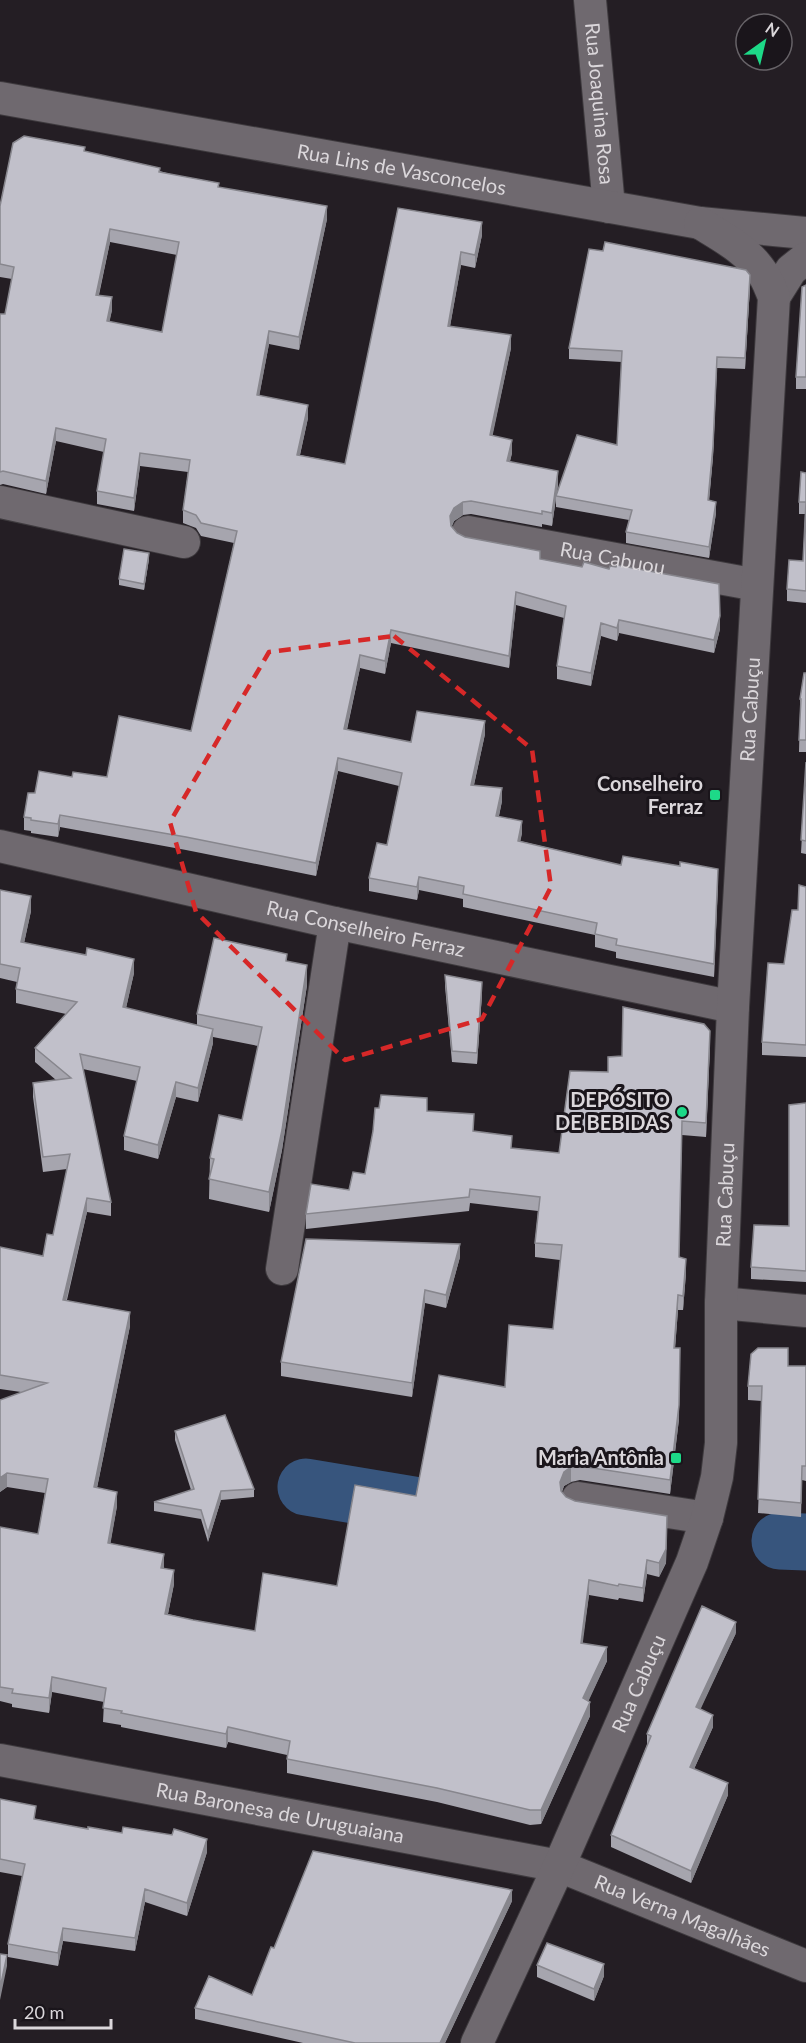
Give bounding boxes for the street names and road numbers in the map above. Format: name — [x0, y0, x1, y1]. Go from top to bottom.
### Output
street label: Rua Joaquina Rosa — [581, 21, 620, 185]
street label: Rua Lins de Vasconcelos — [295, 138, 508, 199]
street label: Rua Cabuou — [558, 536, 667, 579]
street label: Rua Cabuçu — [734, 657, 764, 762]
street label: Rua Conselheiro Ferraz — [264, 895, 467, 961]
street label: Rua Cabuçu — [710, 1142, 738, 1248]
street label: Rua Cabuçu — [606, 1631, 670, 1736]
street label: Rua Baronesa de Uruguaiana — [154, 1777, 406, 1847]
street label: Rua Verna Magalhães — [591, 1869, 774, 1961]

